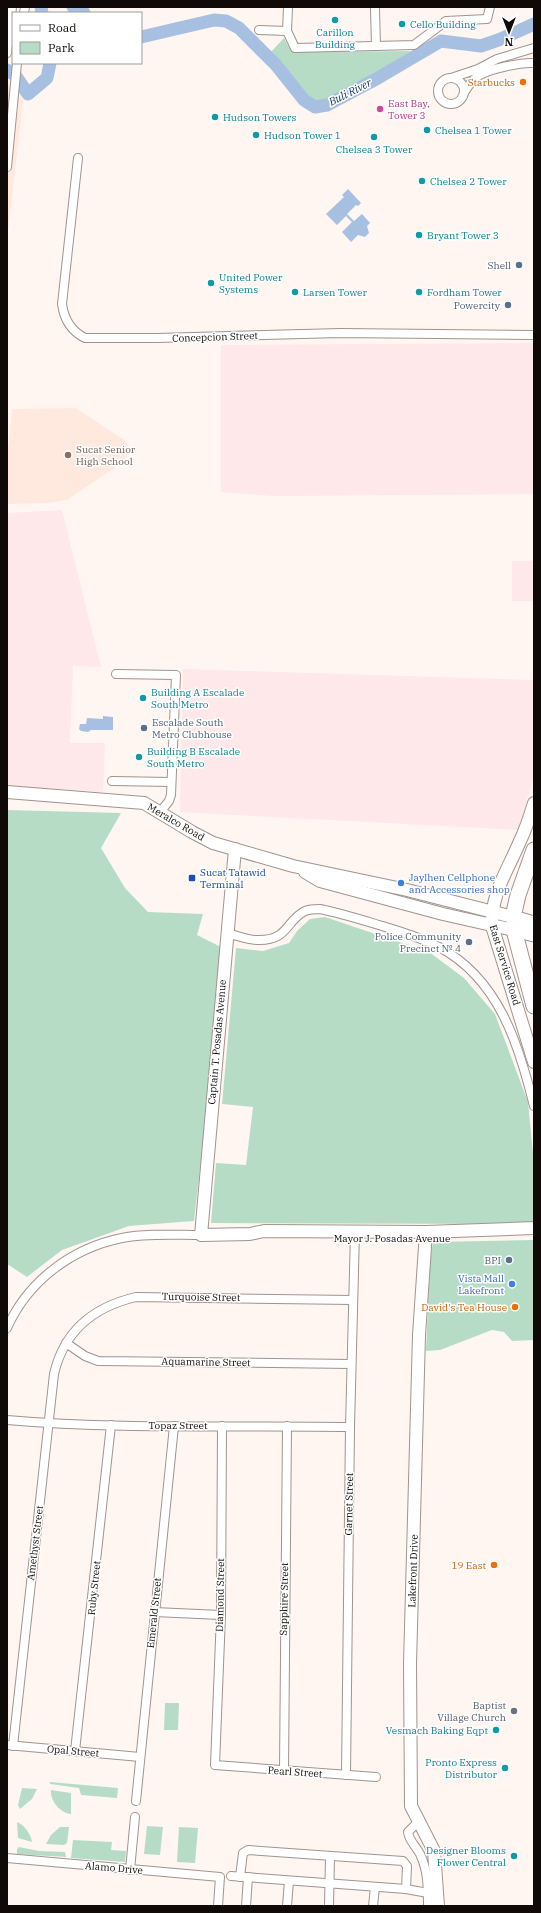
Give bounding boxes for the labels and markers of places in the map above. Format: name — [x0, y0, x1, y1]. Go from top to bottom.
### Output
marker: Carillon Building — [330, 15, 340, 25]
place label: Cello Building — [410, 18, 476, 31]
marker: Cello Building — [397, 19, 407, 29]
place label: Carillon Building — [315, 26, 356, 51]
place label: Starbucks — [468, 76, 515, 89]
marker: Starbucks — [518, 77, 528, 87]
place label: East Bay, Tower 3 — [388, 97, 430, 122]
marker: East Bay, Tower 3 — [375, 104, 385, 114]
place label: Hudson Towers — [223, 111, 296, 124]
marker: Hudson Towers — [210, 112, 220, 122]
place label: Chelsea 1 Tower — [435, 124, 512, 137]
marker: Chelsea 1 Tower — [422, 125, 432, 135]
place label: Hudson Tower 1 — [264, 129, 341, 142]
marker: Hudson Tower 1 — [251, 130, 261, 140]
marker: Chelsea 3 Tower — [369, 132, 379, 142]
place label: Chelsea 3 Tower — [336, 143, 413, 156]
place label: Chelsea 2 Tower — [430, 175, 507, 188]
marker: Chelsea 2 Tower — [417, 176, 427, 186]
place label: Bryant Tower 3 — [427, 229, 499, 242]
marker: Bryant Tower 3 — [414, 230, 424, 240]
place label: Shell — [488, 259, 511, 272]
marker: Shell — [514, 260, 524, 270]
place label: United Power Systems — [219, 271, 283, 296]
marker: United Power Systems — [206, 278, 216, 288]
place label: Larsen Tower — [303, 286, 367, 299]
place label: Fordham Tower — [427, 286, 502, 299]
marker: Larsen Tower — [290, 287, 300, 297]
marker: Fordham Tower — [414, 287, 424, 297]
place label: Powercity — [454, 299, 501, 312]
marker: Powercity — [503, 300, 513, 310]
place label: Sucat Senior High School — [76, 443, 136, 468]
marker: Sucat Senior High School — [63, 450, 73, 460]
place label: Building A Escalade South Metro — [151, 686, 244, 711]
marker: Building A Escalade South Metro — [138, 693, 148, 703]
place label: Escalade South Metro Clubhouse — [152, 716, 232, 741]
marker: Escalade South Metro Clubhouse — [139, 723, 149, 733]
place label: Building B Escalade South Metro — [147, 745, 240, 770]
marker: Building B Escalade South Metro — [134, 752, 144, 762]
place label: Sucat Tatawid Terminal — [200, 866, 266, 891]
place label: Jaylhen Cellphone and Accessories shop — [409, 871, 510, 896]
marker: Sucat Tatawid Terminal — [187, 873, 197, 883]
marker: Jaylhen Cellphone and Accessories shop — [396, 878, 406, 888]
place label: Police Community Precinct № 4 — [375, 930, 462, 955]
marker: Police Community Precinct № 4 — [464, 937, 474, 947]
place label: BPI — [485, 1254, 501, 1267]
marker: BPI — [504, 1255, 514, 1265]
place label: Vista Mall Lakefront — [458, 1272, 504, 1297]
marker: Vista Mall Lakefront — [507, 1279, 517, 1289]
place label: David's Tea House — [421, 1301, 507, 1314]
marker: David's Tea House — [510, 1302, 520, 1312]
place label: 19 East — [451, 1559, 486, 1572]
marker: 19 East — [489, 1560, 499, 1570]
place label: Baptist Village Church — [437, 1699, 506, 1724]
marker: Baptist Village Church — [509, 1706, 519, 1716]
place label: Vesmach Baking Eqpt — [386, 1724, 488, 1737]
marker: Vesmach Baking Eqpt — [491, 1725, 501, 1735]
place label: Pronto Express Distributor — [425, 1756, 498, 1781]
marker: Pronto Express Distributor — [500, 1763, 510, 1773]
place label: Designer Blooms Flower Central — [426, 1844, 506, 1869]
marker: Designer Blooms Flower Central — [509, 1851, 519, 1861]

